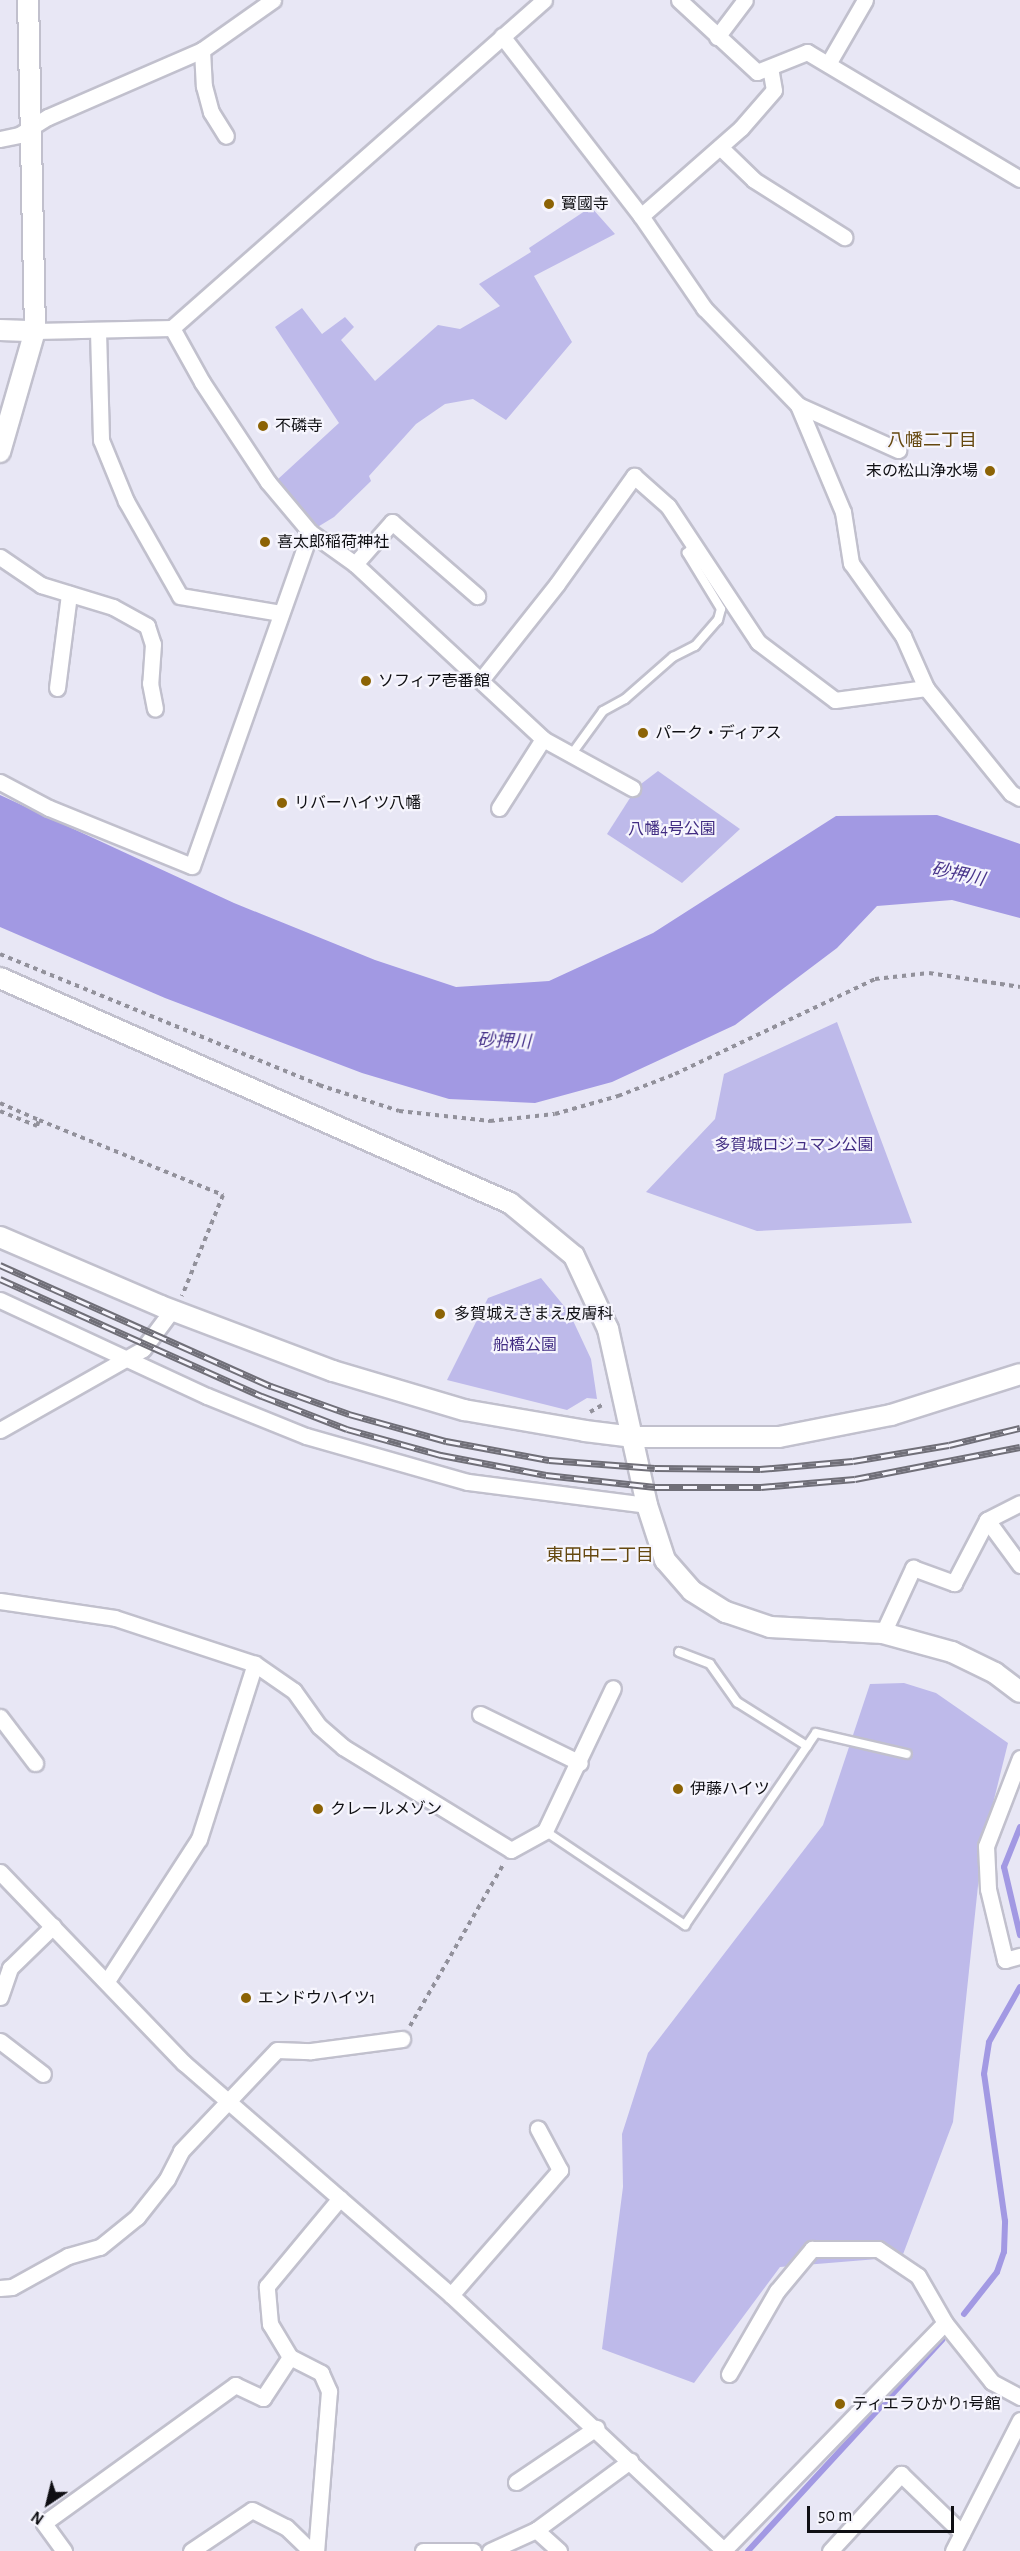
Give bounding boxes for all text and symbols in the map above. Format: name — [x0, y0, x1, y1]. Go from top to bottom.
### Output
place label: 寳國寺 — [561, 194, 609, 214]
marker: 寳國寺 — [542, 197, 556, 211]
place label: 不磷寺 — [275, 416, 323, 436]
marker: 不磷寺 — [256, 419, 270, 433]
district label: 八幡二丁目 — [887, 430, 977, 452]
place label: 末の松山浄水場 — [866, 461, 978, 481]
marker: 末の松山浄水場 — [983, 464, 997, 478]
place label: 喜太郎稲荷神社 — [277, 532, 389, 552]
marker: 喜太郎稲荷神社 — [258, 535, 272, 549]
place label: ソフィア壱番館 — [378, 671, 490, 691]
marker: ソフィア壱番館 — [359, 674, 373, 688]
place label: パーク・ディアス — [655, 723, 783, 743]
marker: パーク・ディアス — [636, 726, 650, 740]
place label: リバーハイツ八幡 — [294, 793, 422, 813]
marker: リバーハイツ八幡 — [275, 796, 289, 810]
park label: 八幡4号公園 — [628, 819, 716, 839]
water label: 砂押川 — [929, 859, 987, 891]
water label: 砂押川 — [477, 1030, 531, 1054]
park label: 多賀城ロジュマン公園 — [714, 1135, 874, 1155]
place label: 多賀城えきまえ皮膚科 — [454, 1304, 614, 1324]
marker: 多賀城えきまえ皮膚科 — [431, 1305, 449, 1323]
park label: 船橋公園 — [493, 1335, 557, 1355]
district label: 東田中二丁目 — [546, 1545, 654, 1567]
place label: 伊藤ハイツ — [690, 1779, 770, 1799]
marker: 伊藤ハイツ — [671, 1782, 685, 1796]
place label: クレールメゾン — [330, 1799, 442, 1819]
marker: クレールメゾン — [311, 1802, 325, 1816]
place label: エンドウハイツ1 — [258, 1988, 376, 2008]
marker: エンドウハイツ1 — [239, 1991, 253, 2005]
place label: ティエラひかり1号館 — [852, 2394, 1002, 2414]
marker: ティエラひかり1号館 — [833, 2397, 847, 2411]
north arrow — [18, 2473, 78, 2533]
scale bar — [810, 2494, 957, 2532]
text: 50 m — [818, 2507, 852, 2525]
text: N — [29, 2508, 47, 2527]

